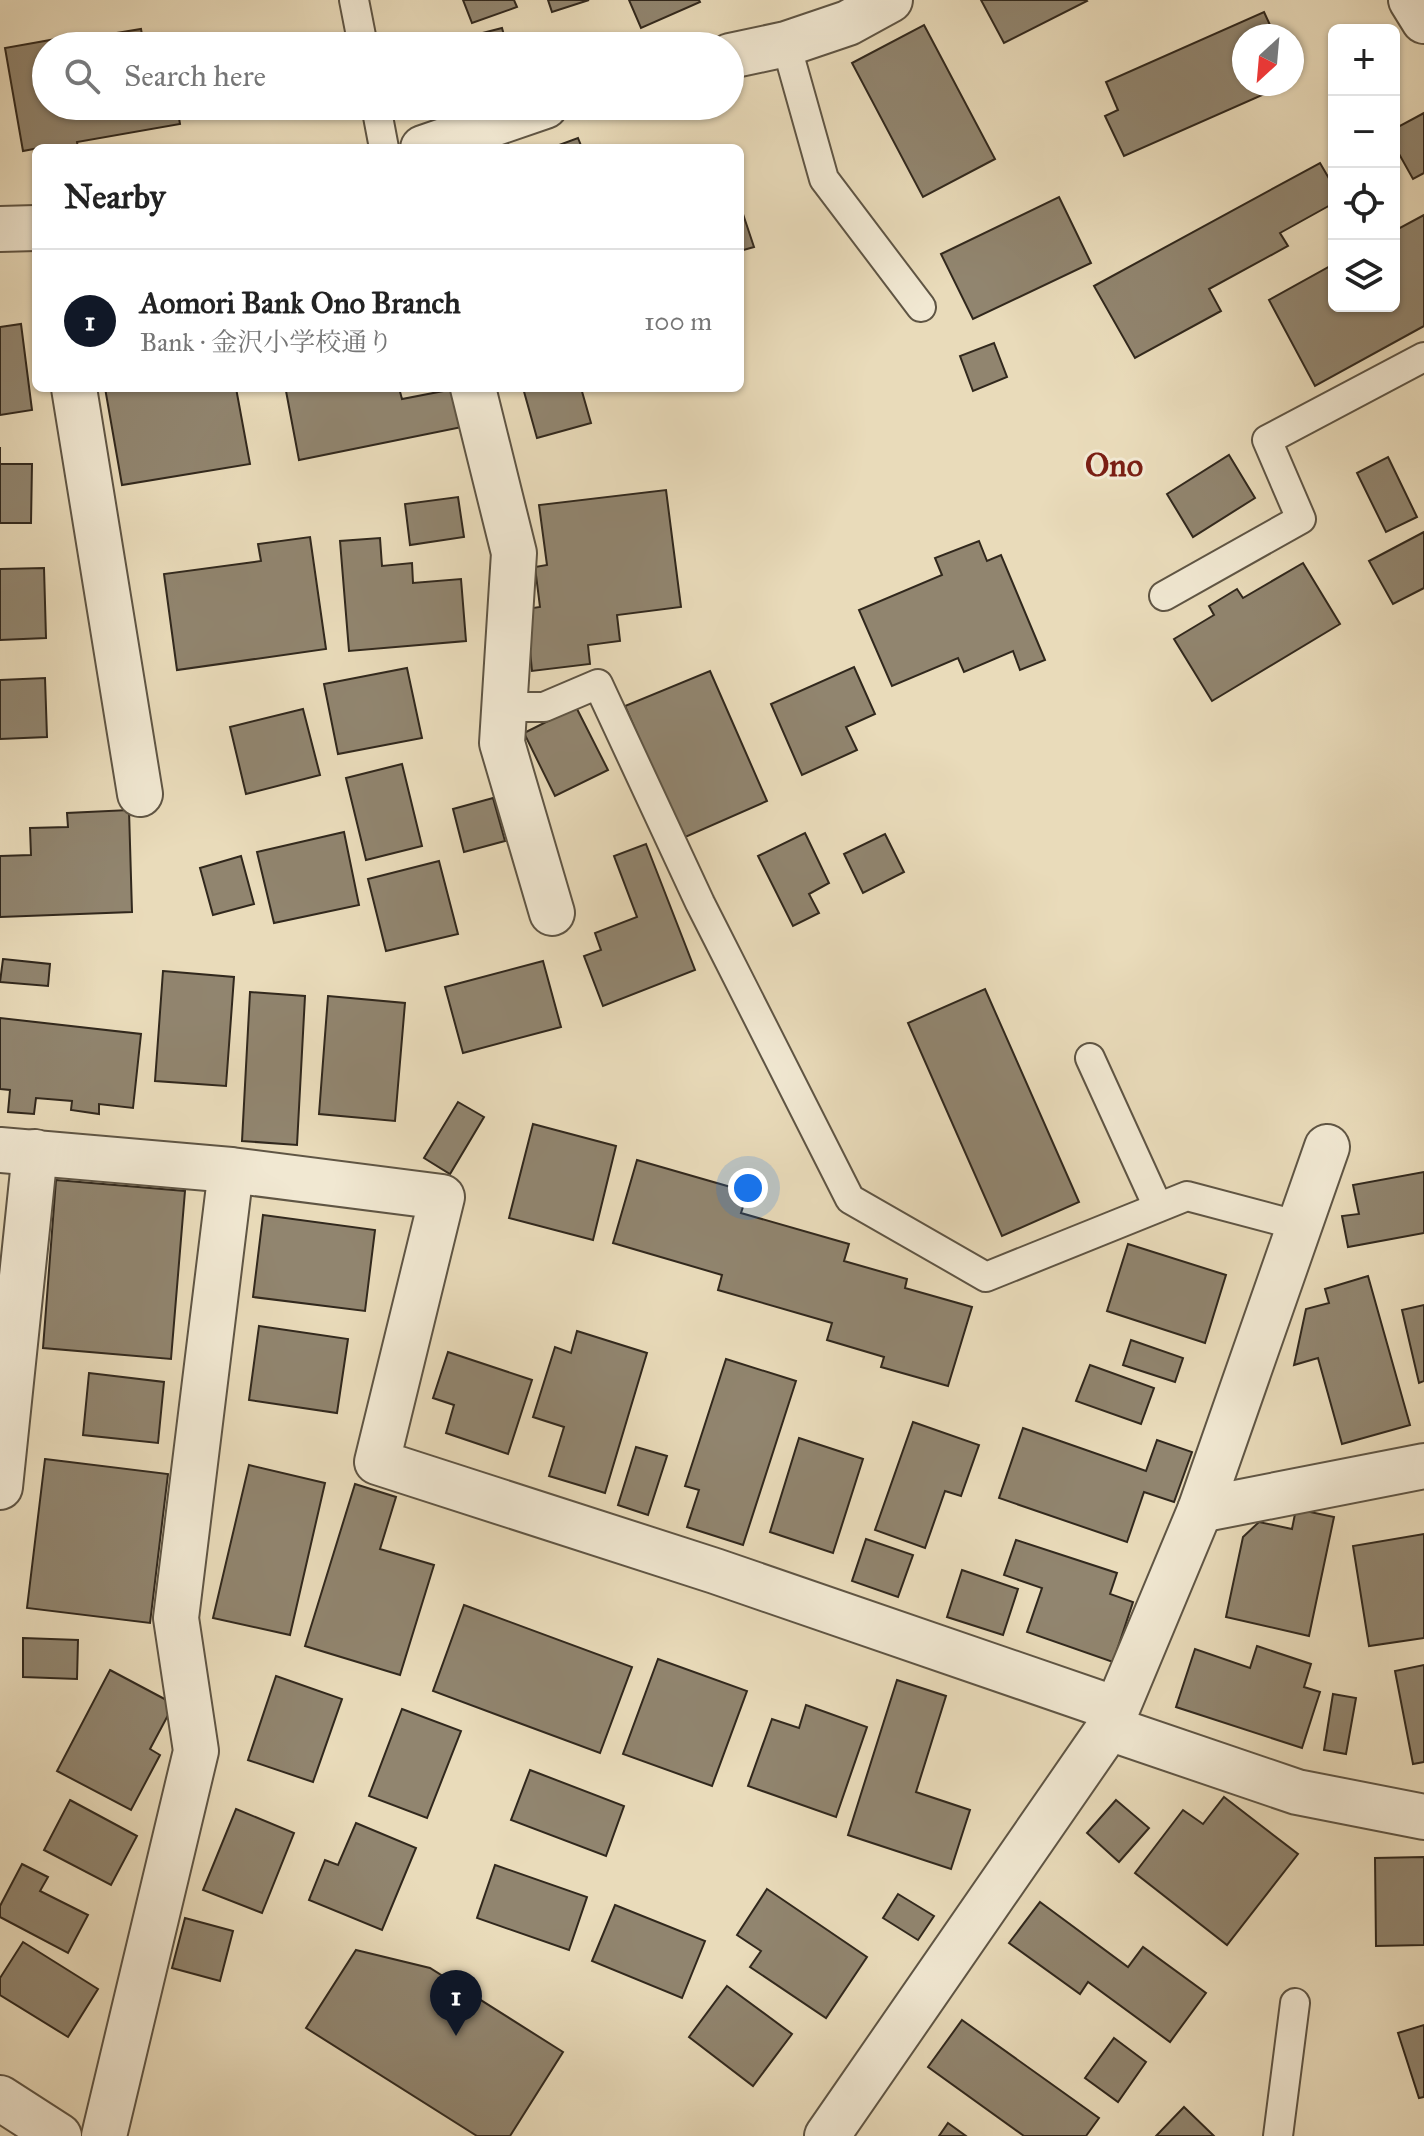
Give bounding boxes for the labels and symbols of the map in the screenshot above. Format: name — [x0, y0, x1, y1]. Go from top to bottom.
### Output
north arrow — [1232, 24, 1304, 96]
district label: Ono — [1085, 446, 1143, 485]
your location — [728, 1168, 768, 1208]
pin: 1 — [430, 1970, 482, 2036]

